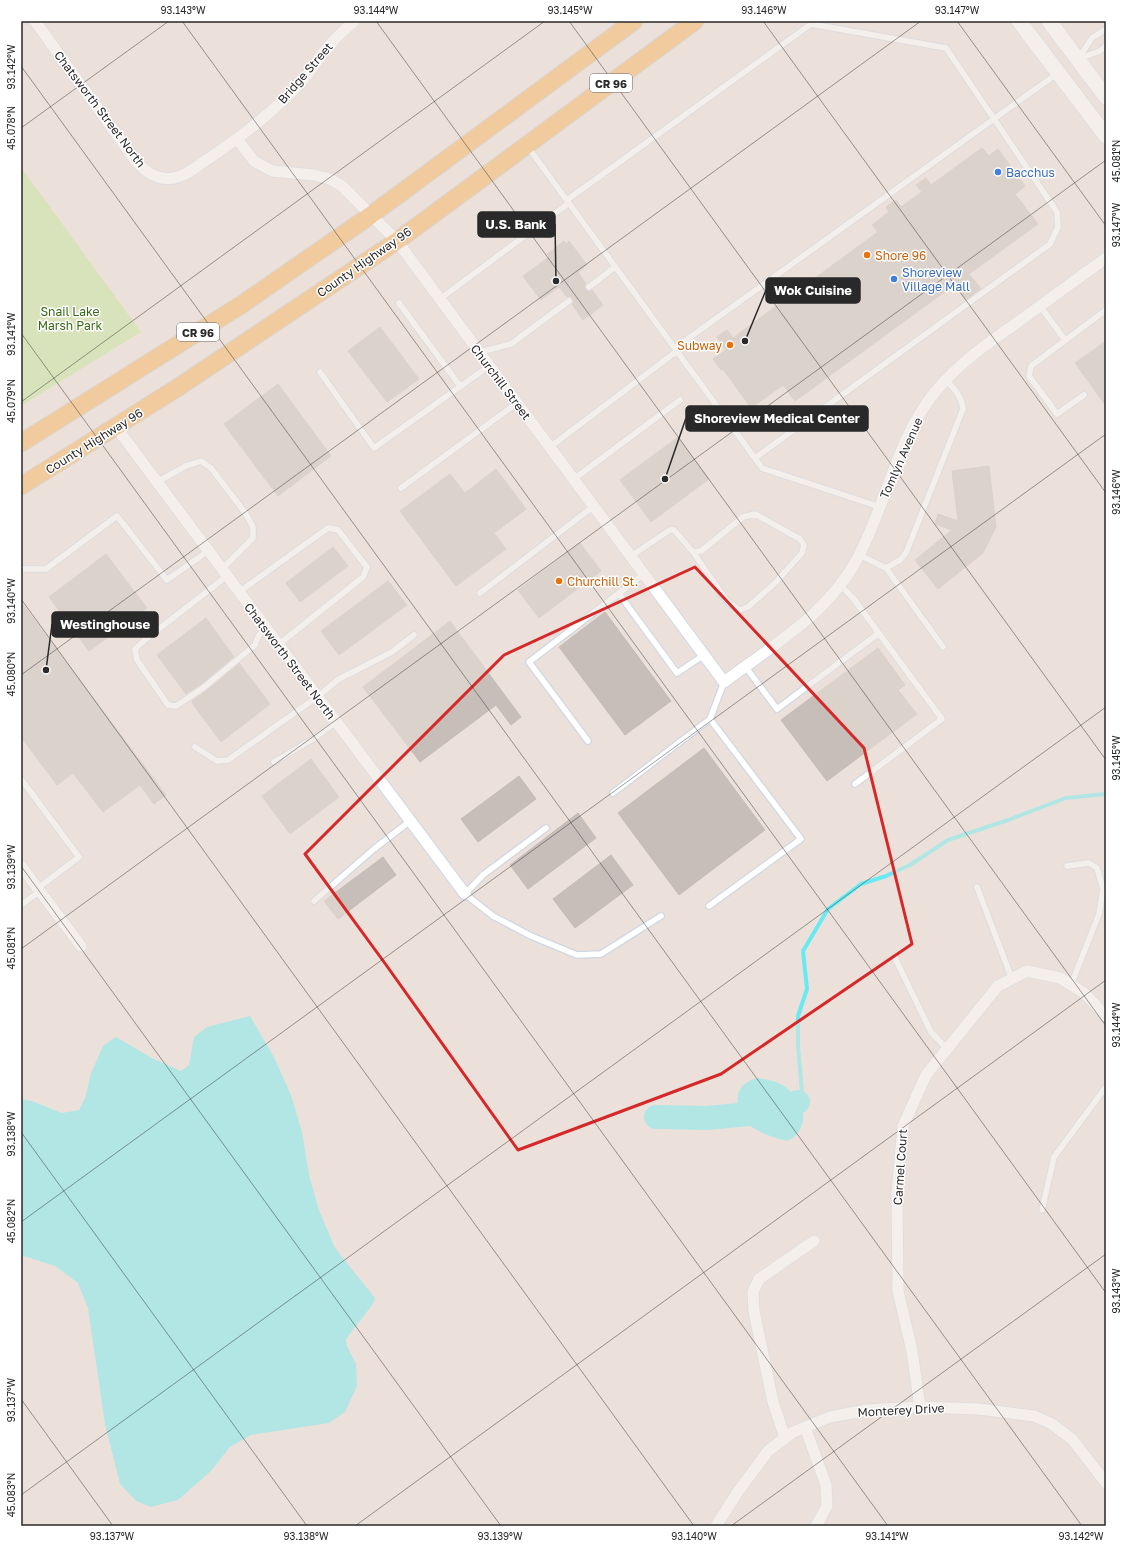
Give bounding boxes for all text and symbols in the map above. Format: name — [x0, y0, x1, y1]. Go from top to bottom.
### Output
text: 93.143°W — [160, 4, 206, 16]
text: 93.144°W — [354, 4, 399, 16]
text: 93.145°W — [547, 4, 593, 16]
text: 93.146°W — [741, 4, 787, 16]
text: 93.147°W — [935, 4, 980, 16]
street label: Bridge Street — [274, 39, 336, 107]
text: 93.142°W — [5, 44, 17, 90]
street label: Chatsworth Street North — [51, 48, 149, 170]
road number: CR 96 — [590, 74, 632, 92]
text: 45.078°N — [5, 106, 17, 150]
text: 45.081°N — [1110, 140, 1122, 182]
place label: Bacchus — [1006, 165, 1055, 180]
marker: Bacchus — [993, 167, 1003, 177]
text: 93.147°W — [1110, 202, 1122, 247]
callout: U.S. Bank — [478, 212, 555, 237]
text: U.S. Bank — [485, 216, 547, 232]
street label: County Highway 96 — [314, 224, 414, 300]
place label: Shore 96 — [875, 248, 926, 263]
marker: Shore 96 — [862, 250, 872, 260]
place label: Shoreview Village Mall — [902, 265, 970, 294]
marker: Shoreview Village Mall — [889, 274, 899, 284]
callout: Wok Cuisine — [766, 278, 860, 303]
text: Wok Cuisine — [774, 282, 852, 298]
park label: Snail Lake Marsh Park — [38, 304, 102, 333]
text: 93.141°W — [5, 312, 17, 356]
road number: CR 96 — [177, 323, 219, 341]
place label: Subway — [677, 338, 722, 353]
marker: Subway — [725, 340, 735, 350]
street label: Churchill Street — [468, 341, 534, 423]
text: 45.079°N — [5, 379, 17, 423]
street label: County Highway 96 — [43, 405, 145, 477]
callout: Shoreview Medical Center — [686, 406, 868, 431]
text: Shoreview Medical Center — [694, 410, 860, 426]
street label: Tomlyn Avenue — [876, 415, 926, 501]
text: 93.146°W — [1110, 469, 1122, 515]
place label: Churchill St. — [567, 574, 638, 589]
marker: Churchill St. — [554, 576, 564, 586]
text: 93.140°W — [5, 578, 17, 624]
street label: Chatsworth Street North — [241, 600, 339, 722]
callout: Westinghouse — [52, 612, 158, 637]
text: Westinghouse — [60, 616, 150, 632]
text: 45.080°N — [5, 652, 17, 696]
text: 93.145°W — [1110, 735, 1122, 781]
text: 93.139°W — [5, 844, 17, 890]
text: 45.081°N — [5, 927, 17, 969]
text: 93.144°W — [1110, 1002, 1122, 1047]
text: 93.138°W — [5, 1111, 17, 1157]
street label: Carmel Court — [890, 1128, 910, 1206]
text: 45.082°N — [5, 1199, 17, 1243]
text: 93.143°W — [1110, 1268, 1122, 1314]
text: 93.137°W — [5, 1377, 17, 1422]
street label: Monterey Drive — [857, 1400, 945, 1420]
text: 45.083°N — [5, 1473, 17, 1517]
text: 93.137°W — [90, 1530, 135, 1542]
text: 93.138°W — [283, 1530, 329, 1542]
text: 93.139°W — [477, 1530, 523, 1542]
text: 93.140°W — [671, 1530, 717, 1542]
text: 93.141°W — [865, 1530, 909, 1542]
text: 93.142°W — [1058, 1530, 1104, 1542]

